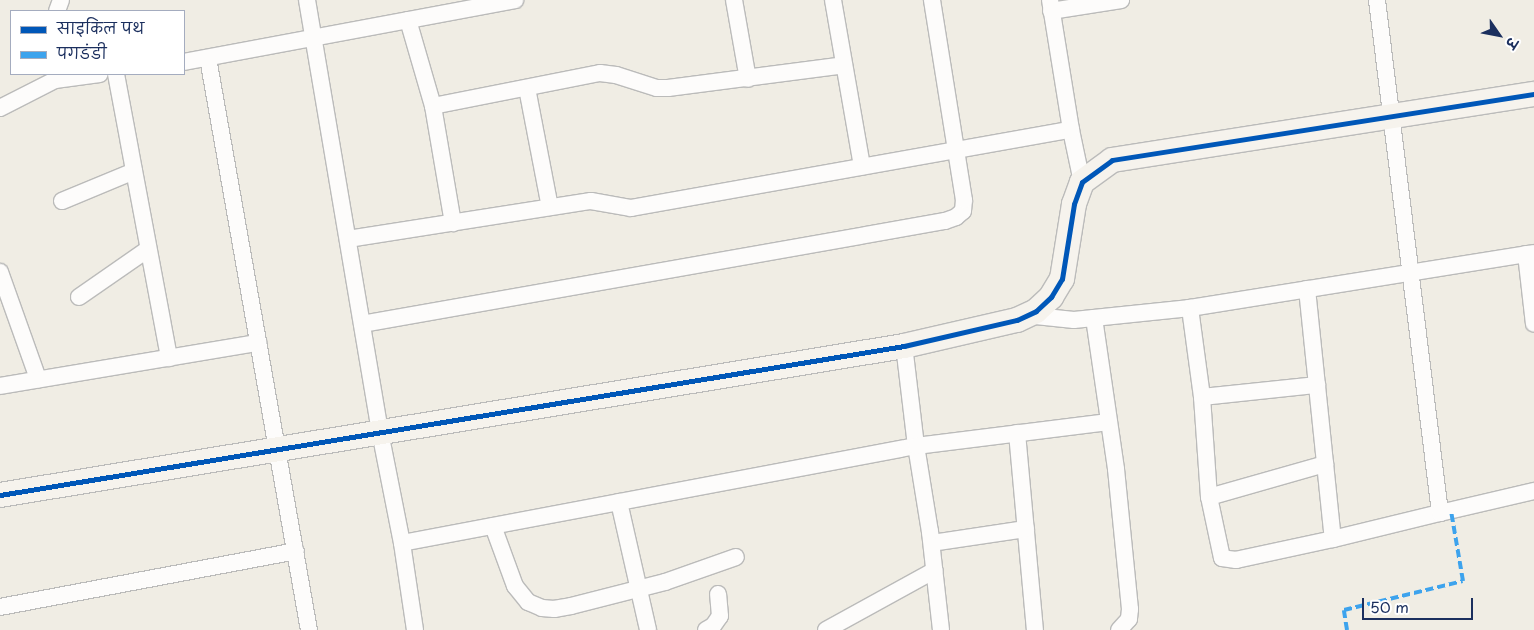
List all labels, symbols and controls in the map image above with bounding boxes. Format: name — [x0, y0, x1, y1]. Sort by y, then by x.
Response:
legend — [10, 10, 185, 75]
north arrow — [1474, 10, 1524, 60]
text: साइकिल पथ — [57, 16, 144, 39]
text: उ — [1501, 34, 1523, 53]
text: पगडंडी — [57, 41, 107, 64]
scale bar — [1364, 588, 1475, 620]
text: 50 m — [1370, 595, 1409, 618]

